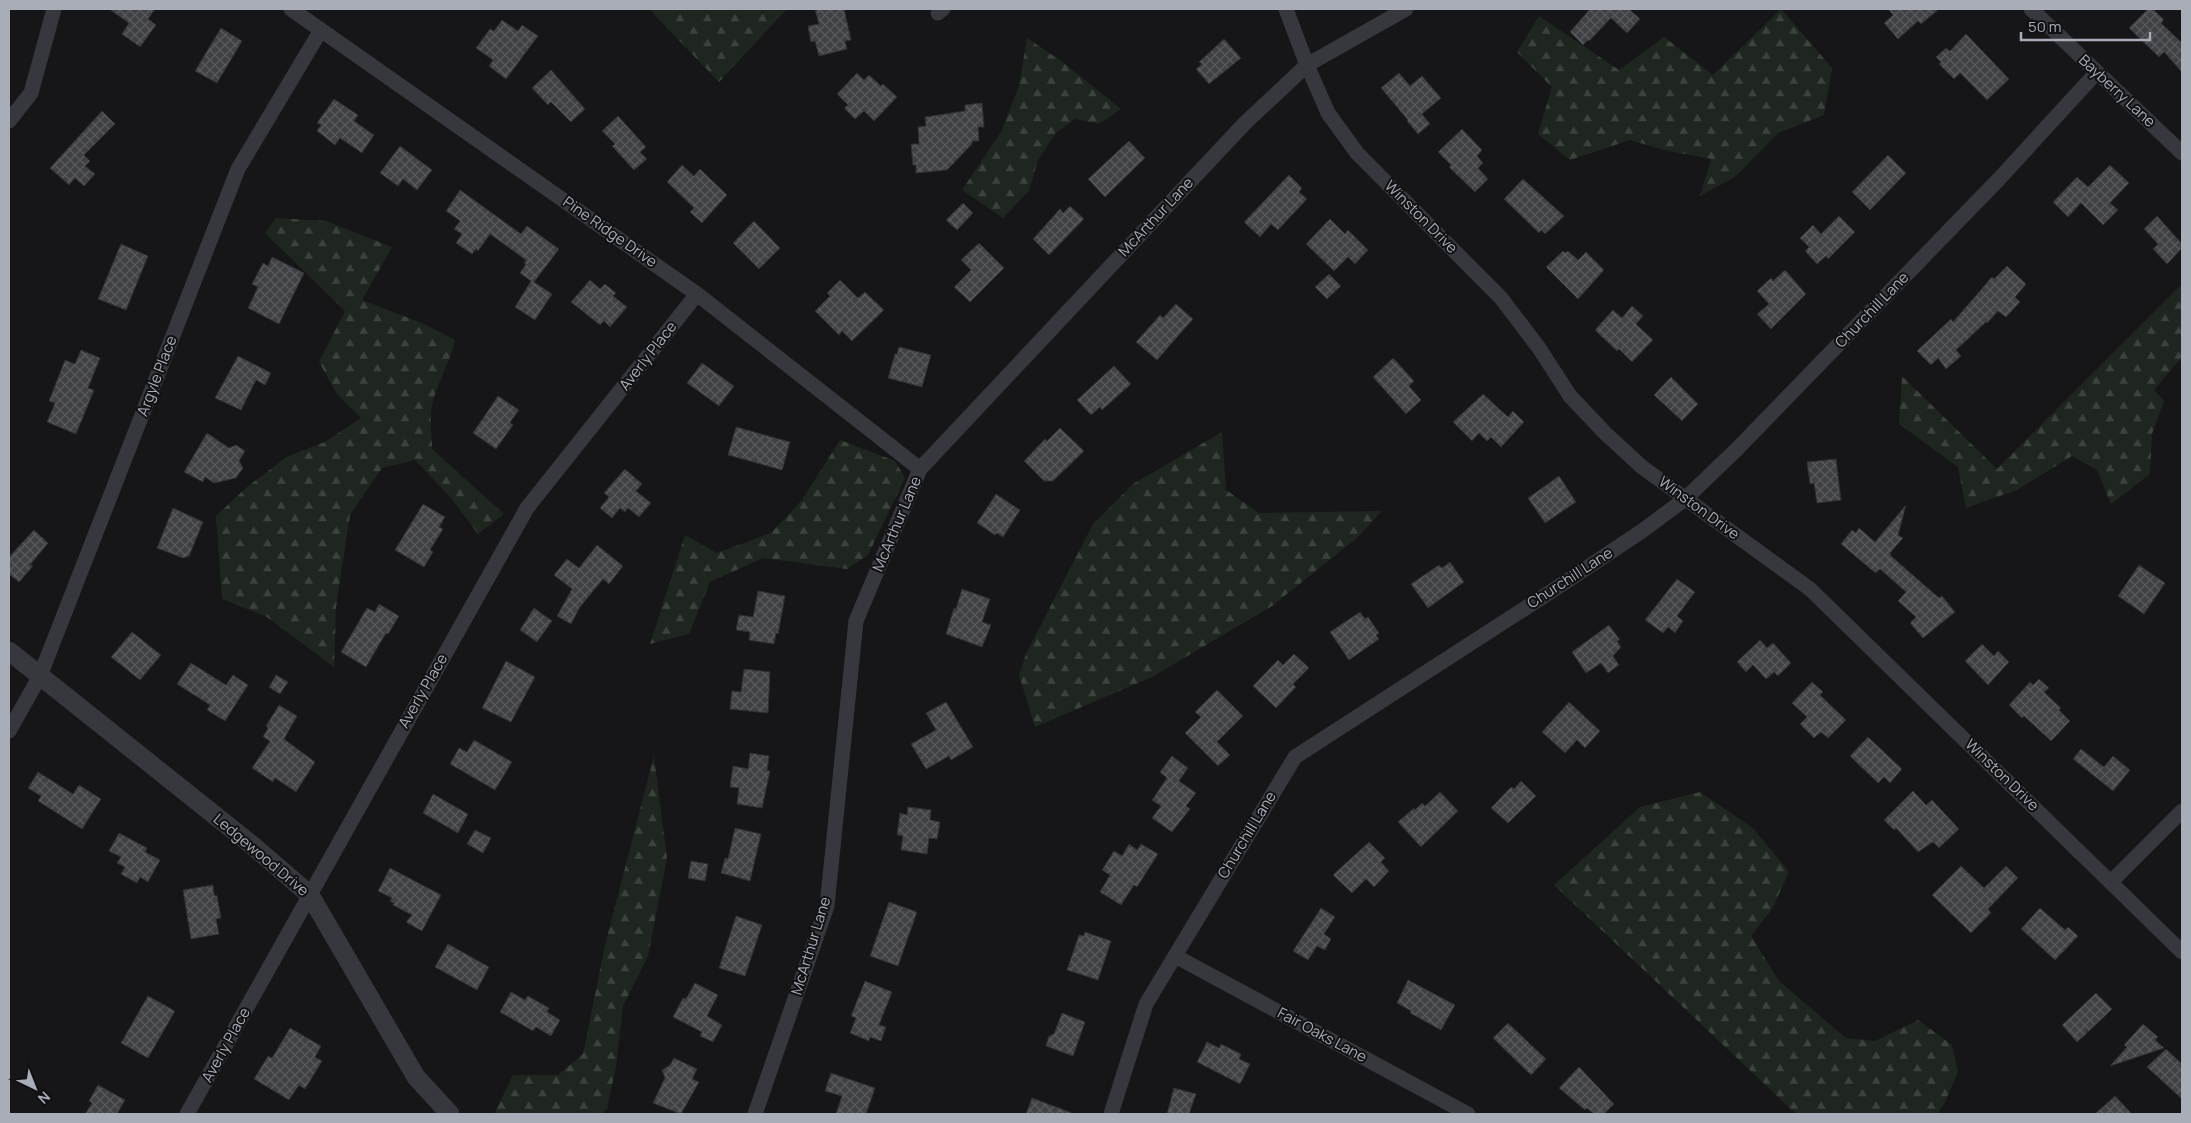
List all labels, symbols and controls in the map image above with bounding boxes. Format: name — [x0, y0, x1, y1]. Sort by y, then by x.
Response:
scale bar — [2021, 10, 2150, 42]
text: 50 m — [2028, 16, 2062, 37]
street label: Bayberry Lane — [2074, 50, 2160, 132]
street label: McArthur Lane — [1113, 172, 1198, 261]
street label: Winston Drive — [1380, 175, 1463, 258]
street label: Pine Ridge Drive — [559, 191, 662, 272]
street label: Churchill Lane — [1830, 267, 1913, 352]
street label: Averly Place — [614, 317, 681, 395]
street label: Argyle Place — [132, 332, 182, 419]
street label: Winston Drive — [1654, 471, 1744, 544]
street label: McArthur Lane — [867, 473, 926, 575]
street label: Churchill Lane — [1523, 542, 1617, 613]
street label: Averly Place — [393, 650, 452, 732]
street label: Winston Drive — [1961, 734, 2044, 816]
street label: Churchill Lane — [1212, 787, 1281, 882]
street label: Ledgewood Drive — [209, 808, 314, 901]
street label: McArthur Lane — [786, 894, 835, 998]
street label: Fair Oaks Lane — [1274, 1002, 1371, 1067]
street label: Averly Place — [196, 1003, 255, 1086]
north arrow — [10, 1063, 60, 1113]
text: N — [34, 1087, 54, 1108]

